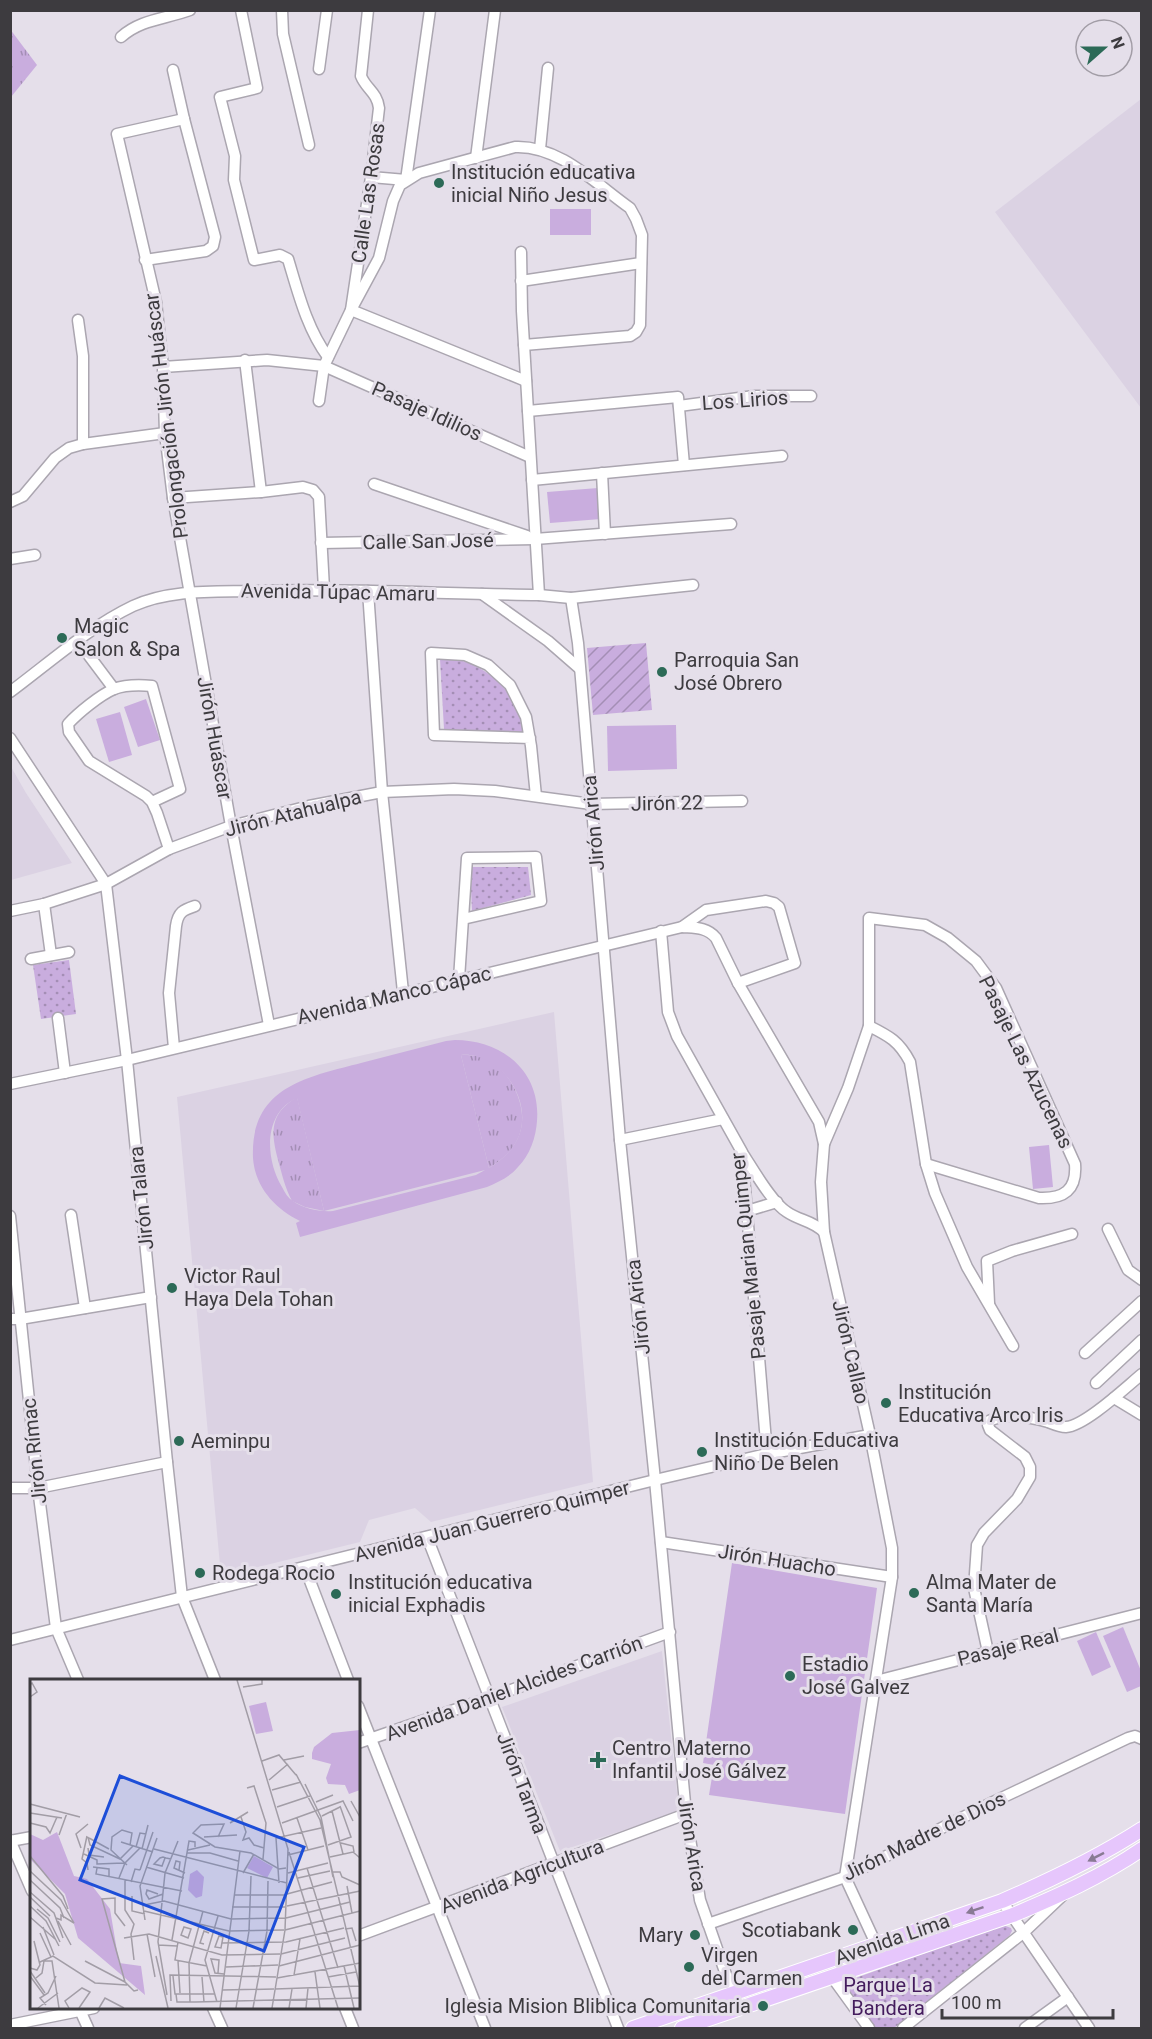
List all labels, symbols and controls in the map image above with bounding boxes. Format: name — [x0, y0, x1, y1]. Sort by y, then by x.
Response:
north arrow — [1074, 18, 1134, 78]
text: N — [1107, 34, 1128, 51]
street label: Calle Las Rosas — [346, 121, 390, 265]
place label: Institución educativa inicial Niño Jesus — [451, 160, 636, 207]
marker: Institución educativa inicial Niño Jesus — [432, 176, 446, 190]
street label: Prolongación Jirón Huáscar — [139, 292, 193, 540]
street label: Pasaje Idilios — [368, 376, 486, 446]
street label: Los Lirios — [701, 385, 789, 415]
street label: Calle San José — [362, 528, 494, 554]
street label: Avenida Túpac Amaru — [241, 578, 435, 606]
place label: Magic Salon & Spa — [74, 614, 180, 661]
marker: Magic Salon & Spa — [55, 631, 69, 645]
place label: Parroquia San José Obrero — [674, 648, 799, 695]
marker: Parroquia San José Obrero — [655, 665, 669, 679]
street label: Jirón Huáscar — [192, 675, 238, 802]
street label: Jirón Arica — [577, 774, 609, 872]
street label: Jirón Atahualpa — [222, 784, 364, 842]
street label: Jirón 22 — [631, 790, 703, 816]
street label: Avenida Manco Cápac — [295, 961, 493, 1029]
street label: Pasaje Las Azucenas — [974, 972, 1078, 1152]
street label: Jirón Talara — [124, 1145, 158, 1251]
street label: Pasaje Marian Quimper — [725, 1151, 771, 1360]
street label: Jirón Arica — [621, 1258, 655, 1356]
place label: Victor Raul Haya Dela Tohan — [184, 1264, 334, 1311]
marker: Victor Raul Haya Dela Tohan — [165, 1281, 179, 1295]
street label: Jirón Callao — [827, 1298, 875, 1406]
place label: Institución Educativa Arco Iris — [898, 1380, 1064, 1427]
marker: Institución Educativa Arco Iris — [879, 1396, 893, 1410]
street label: Jirón Rímac — [17, 1397, 51, 1505]
place label: Institución Educativa Niño De Belen — [714, 1428, 899, 1475]
place label: Aeminpu — [191, 1429, 270, 1453]
marker: Aeminpu — [172, 1434, 186, 1448]
marker: Institución Educativa Niño De Belen — [695, 1445, 709, 1459]
street label: Avenida Juan Guerrero Quimper — [352, 1475, 632, 1567]
street label: Jirón Huacho — [716, 1539, 838, 1581]
place label: Rodega Rocio — [212, 1561, 335, 1585]
marker: Rodega Rocio — [193, 1566, 207, 1580]
place label: Institución educativa inicial Exphadis — [348, 1570, 533, 1617]
place label: Alma Mater de Santa María — [926, 1570, 1056, 1617]
marker: Alma Mater de Santa María — [907, 1586, 921, 1600]
marker: Institución educativa inicial Exphadis — [329, 1587, 343, 1601]
street label: Pasaje Real — [955, 1623, 1061, 1671]
street label: Avenida Daniel Alcides Carrión — [382, 1630, 646, 1746]
place label: Estadio José Galvez — [802, 1652, 910, 1699]
marker: Estadio José Galvez — [783, 1669, 797, 1683]
inset map — [30, 1679, 360, 2009]
street label: Jirón Tarma — [492, 1729, 552, 1837]
place label: Centro Materno Infantil José Gálvez — [612, 1736, 786, 1783]
marker: Centro Materno Infantil José Gálvez — [589, 1751, 607, 1769]
street label: Jirón Madre de Dios — [839, 1786, 1009, 1886]
street label: Jirón Arica — [673, 1795, 711, 1893]
street label: Avenida Agricultura — [437, 1834, 607, 1918]
one-way arrow — [1088, 1852, 1105, 1862]
one-way arrow — [966, 1906, 984, 1916]
street label: Avenida Lima — [831, 1908, 953, 1970]
place label: Scotiabank — [742, 1918, 842, 1942]
place label: Mary — [638, 1923, 684, 1947]
marker: Scotiabank — [846, 1923, 860, 1937]
marker: Mary — [688, 1928, 702, 1942]
place label: Virgen del Carmen — [701, 1943, 803, 1990]
marker: Virgen del Carmen — [682, 1960, 696, 1974]
park label: Parque La Bandera — [843, 1973, 933, 2020]
scale bar — [942, 1982, 1113, 2020]
text: 100 m — [951, 1992, 1002, 2013]
place label: Iglesia Mision Bliblica Comunitaria — [445, 1994, 751, 2018]
marker: Iglesia Mision Bliblica Comunitaria — [756, 1999, 770, 2013]

